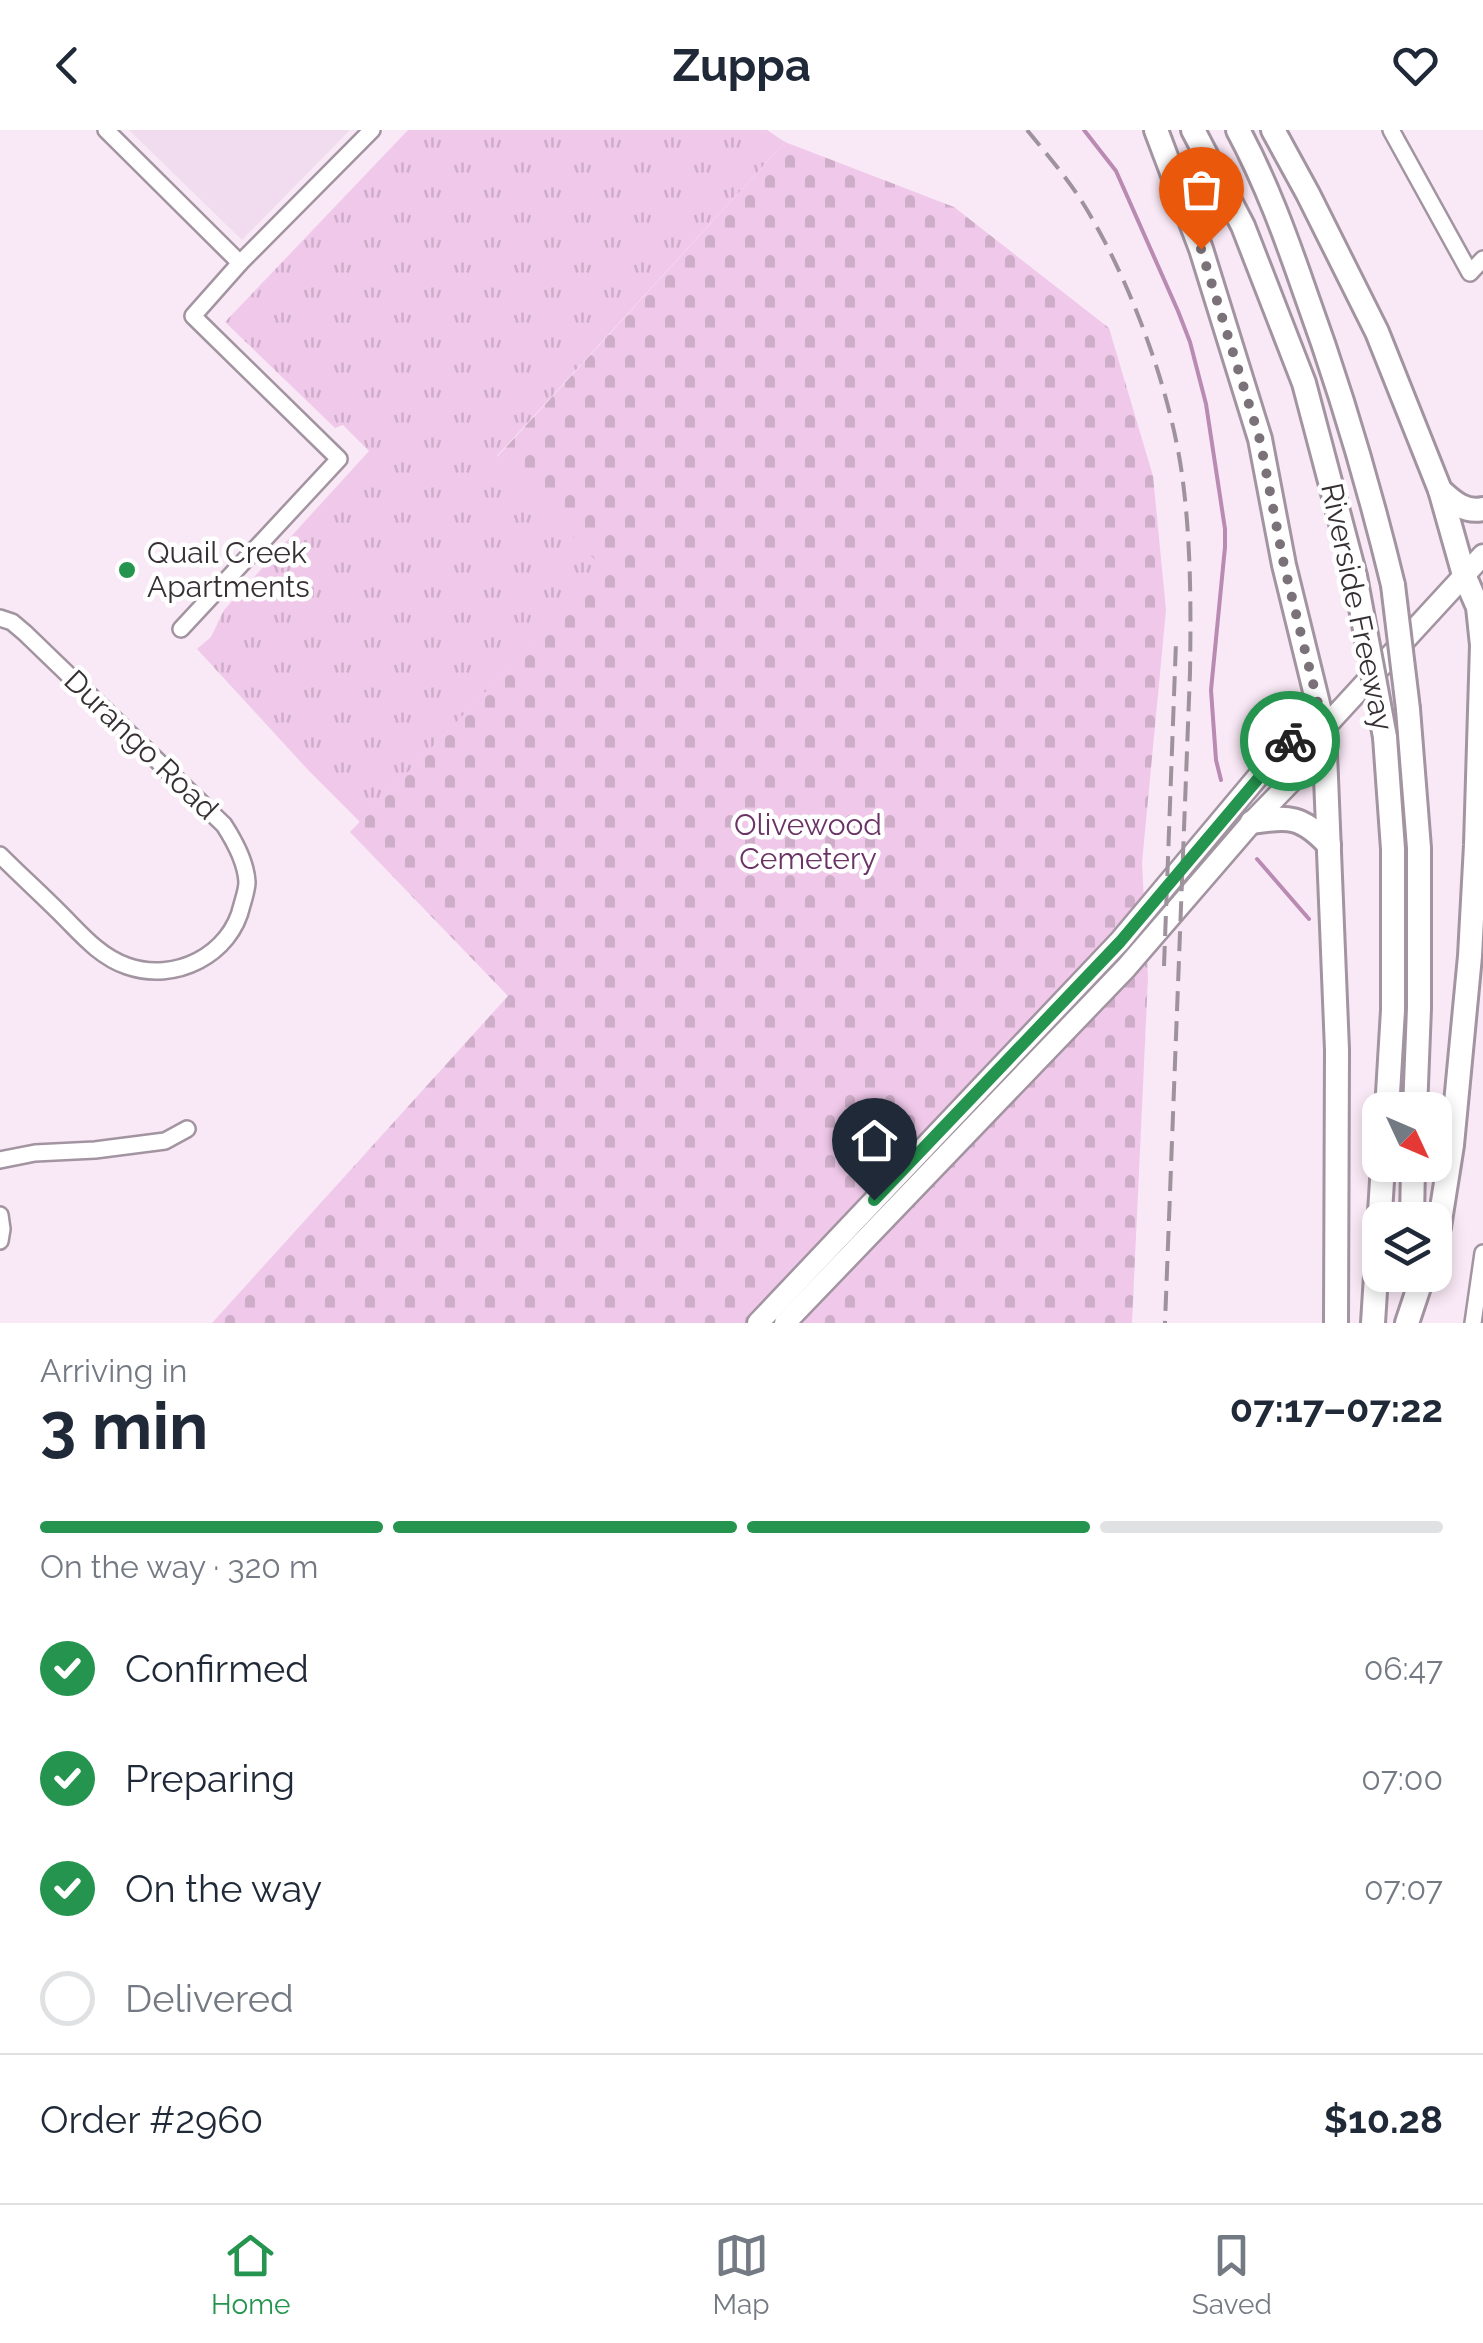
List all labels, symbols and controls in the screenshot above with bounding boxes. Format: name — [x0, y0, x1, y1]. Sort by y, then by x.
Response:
icon: back — [40, 38, 95, 93]
icon: heart — [1388, 38, 1443, 93]
text: Zuppa — [672, 39, 811, 92]
pin — [1159, 147, 1244, 250]
icon: bag — [1174, 162, 1229, 217]
street label: Riverside Freeway — [1314, 480, 1401, 734]
place label: Quail Creek Apartments — [147, 535, 310, 604]
marker: Quail Creek Apartments — [116, 559, 138, 581]
street label: Durango Road — [57, 663, 225, 827]
courier — [1240, 691, 1340, 791]
icon: bike — [1263, 714, 1318, 769]
park label: Olivewood Cemetery — [734, 807, 882, 876]
north arrow — [1362, 1092, 1452, 1182]
map controls — [1362, 1092, 1452, 1292]
pin — [832, 1098, 917, 1201]
icon: home — [847, 1113, 902, 1168]
button: layers — [1362, 1202, 1452, 1292]
text: Arriving in — [40, 1352, 187, 1389]
text: 07:17–07:22 — [1230, 1386, 1443, 1431]
text: 3 min — [40, 1388, 208, 1464]
text: On the way · 320 m — [40, 1548, 318, 1585]
icon: check — [40, 1641, 95, 1696]
text: Confirmed — [125, 1646, 309, 1691]
text: 06:47 — [1364, 1650, 1443, 1687]
icon: check — [40, 1751, 95, 1806]
text: Preparing — [125, 1756, 295, 1801]
text: 07:00 — [1361, 1760, 1443, 1797]
icon: check — [40, 1861, 95, 1916]
text: On the way — [125, 1866, 322, 1911]
text: 07:07 — [1364, 1870, 1443, 1907]
text: Delivered — [125, 1976, 294, 2021]
text: Order #2960 — [40, 2097, 263, 2142]
text: $10.28 — [1324, 2097, 1443, 2142]
tab: Home — [211, 2228, 290, 2321]
tab: Map — [713, 2228, 770, 2321]
tab: Saved — [1192, 2228, 1272, 2321]

